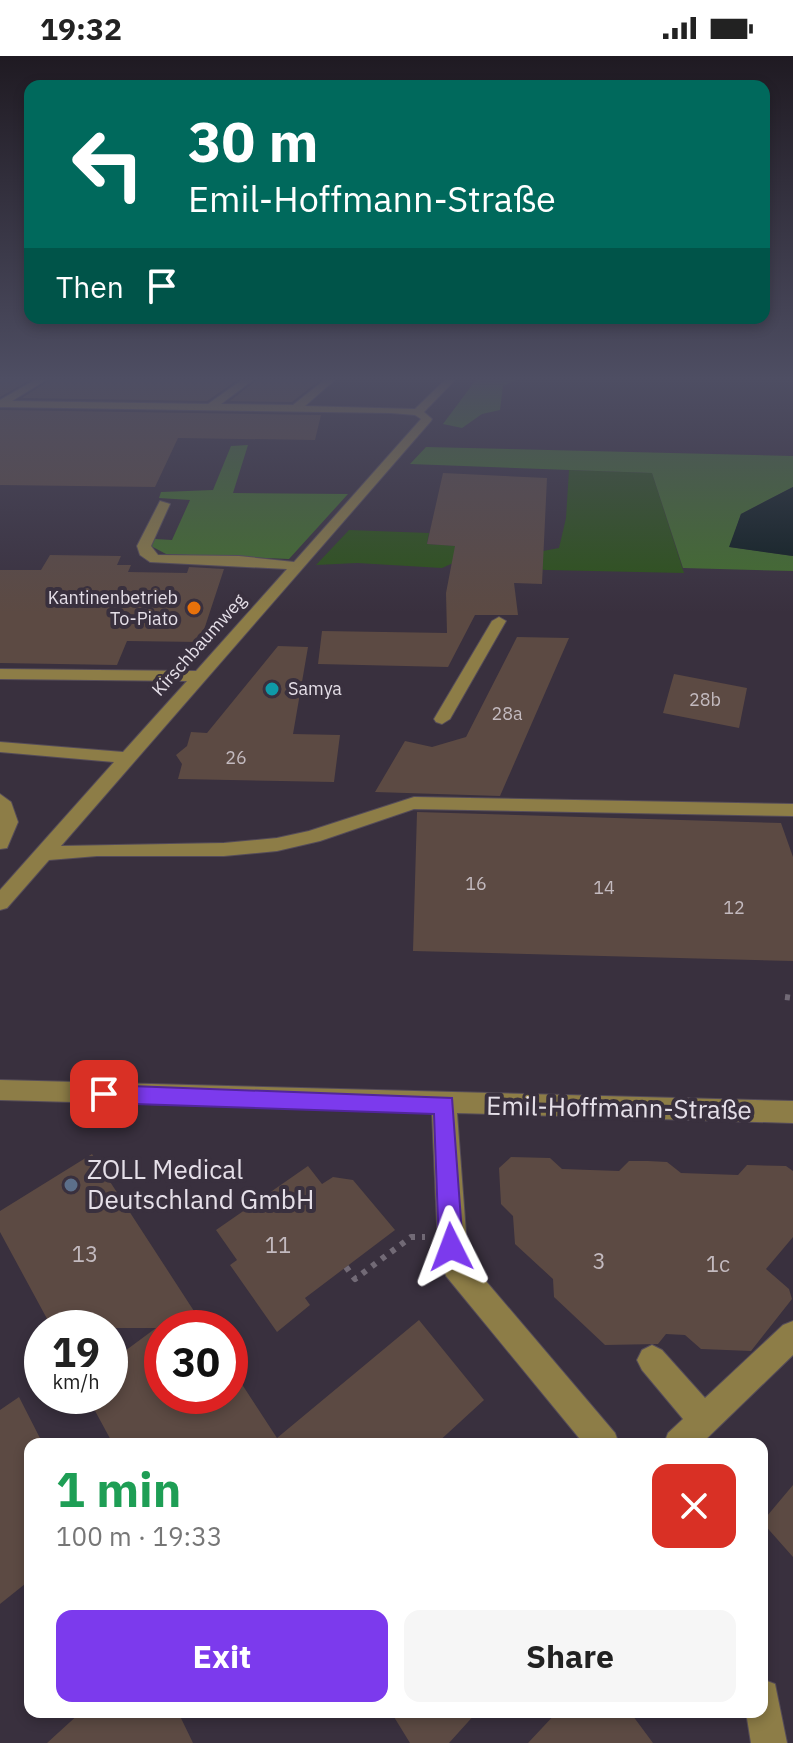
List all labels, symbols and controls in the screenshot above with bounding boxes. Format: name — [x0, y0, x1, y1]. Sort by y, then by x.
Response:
text: 19:32 — [40, 9, 122, 48]
text: 30 m — [188, 105, 318, 177]
icon: left — [56, 112, 160, 216]
text: Emil-Hoffmann-Straße — [188, 175, 556, 222]
icon: arrive — [140, 264, 184, 308]
text: Then — [56, 267, 124, 306]
place label: Kantinenbetrieb To-Piato — [48, 586, 178, 630]
street label: Kirschbaumweg — [147, 588, 251, 701]
marker: Kantinenbetrieb To-Piato — [185, 599, 203, 617]
place label: Samya — [288, 677, 342, 700]
marker: Samya — [263, 680, 281, 698]
house number: 28b — [689, 688, 721, 711]
house number: 28a — [491, 702, 523, 725]
house number: 26 — [225, 746, 247, 769]
house number: 16 — [465, 872, 487, 895]
house number: 14 — [593, 876, 615, 899]
house number: 12 — [723, 896, 745, 919]
pin — [70, 1060, 138, 1128]
icon: arrive — [82, 1072, 126, 1116]
street label: Emil-Hoffmann-Straße — [486, 1088, 752, 1126]
place label: ZOLL Medical Deutschland GmbH — [87, 1152, 314, 1216]
marker: ZOLL Medical Deutschland GmbH — [62, 1176, 80, 1194]
position arrow — [409, 1205, 493, 1289]
house number: 11 — [265, 1230, 291, 1259]
house number: 13 — [72, 1239, 98, 1268]
house number: 3 — [592, 1246, 606, 1275]
house number: 1c — [706, 1249, 730, 1278]
speed limit sign: 30 — [144, 1310, 248, 1414]
text: 19 — [52, 1326, 100, 1378]
text: km/h — [52, 1368, 100, 1395]
text: 1 min — [56, 1458, 181, 1520]
button: close — [652, 1464, 736, 1548]
text: 100 m · 19:33 — [56, 1519, 222, 1553]
button: Exit — [56, 1610, 388, 1702]
button: Share — [404, 1610, 736, 1702]

